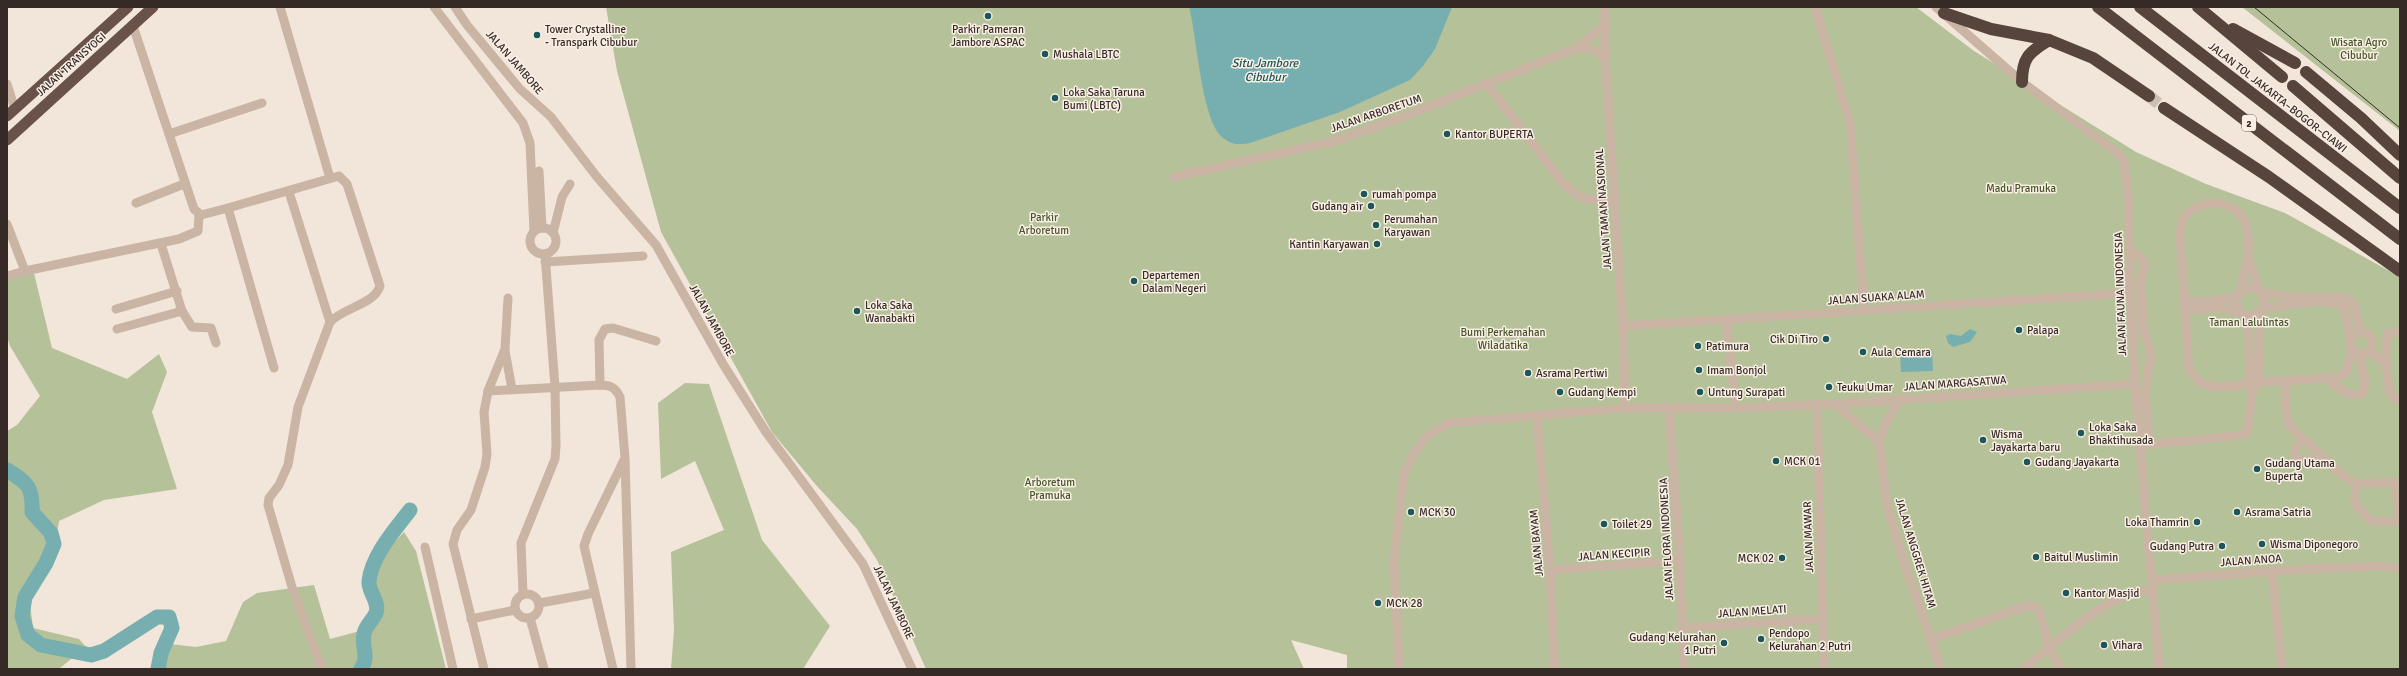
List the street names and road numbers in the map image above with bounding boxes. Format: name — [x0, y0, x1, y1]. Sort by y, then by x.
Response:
street label: JALAN JAMBORE — [483, 28, 546, 97]
street label: JALAN TRANSYOGI — [34, 30, 109, 99]
street label: JALAN TOL JAKARTA–BOGOR–CIAWI — [2206, 39, 2349, 155]
street label: JALAN ARBORETUM — [1329, 92, 1423, 135]
road number: 2 — [2242, 115, 2256, 131]
street label: JALAN TAMAN NASIONAL — [1593, 148, 1614, 270]
street label: JALAN FAUNA INDONESIA — [2112, 231, 2129, 356]
street label: JALAN JAMBORE — [686, 282, 737, 359]
street label: JALAN SUAKA ALAM — [1827, 288, 1925, 307]
street label: JALAN MARGASATWA — [1903, 373, 2007, 394]
street label: JALAN FLORA INDONESIA — [1657, 477, 1676, 601]
street label: JALAN ANGGREK HITAM — [1893, 496, 1939, 610]
street label: JALAN MAWAR — [1801, 501, 1816, 573]
street label: JALAN BAYAM — [1527, 509, 1546, 577]
street label: JALAN KECIPIR — [1577, 545, 1651, 564]
street label: JALAN ANOA — [2220, 552, 2283, 569]
street label: JALAN JAMBORE — [871, 563, 916, 642]
street label: JALAN MELATI — [1717, 603, 1787, 620]

